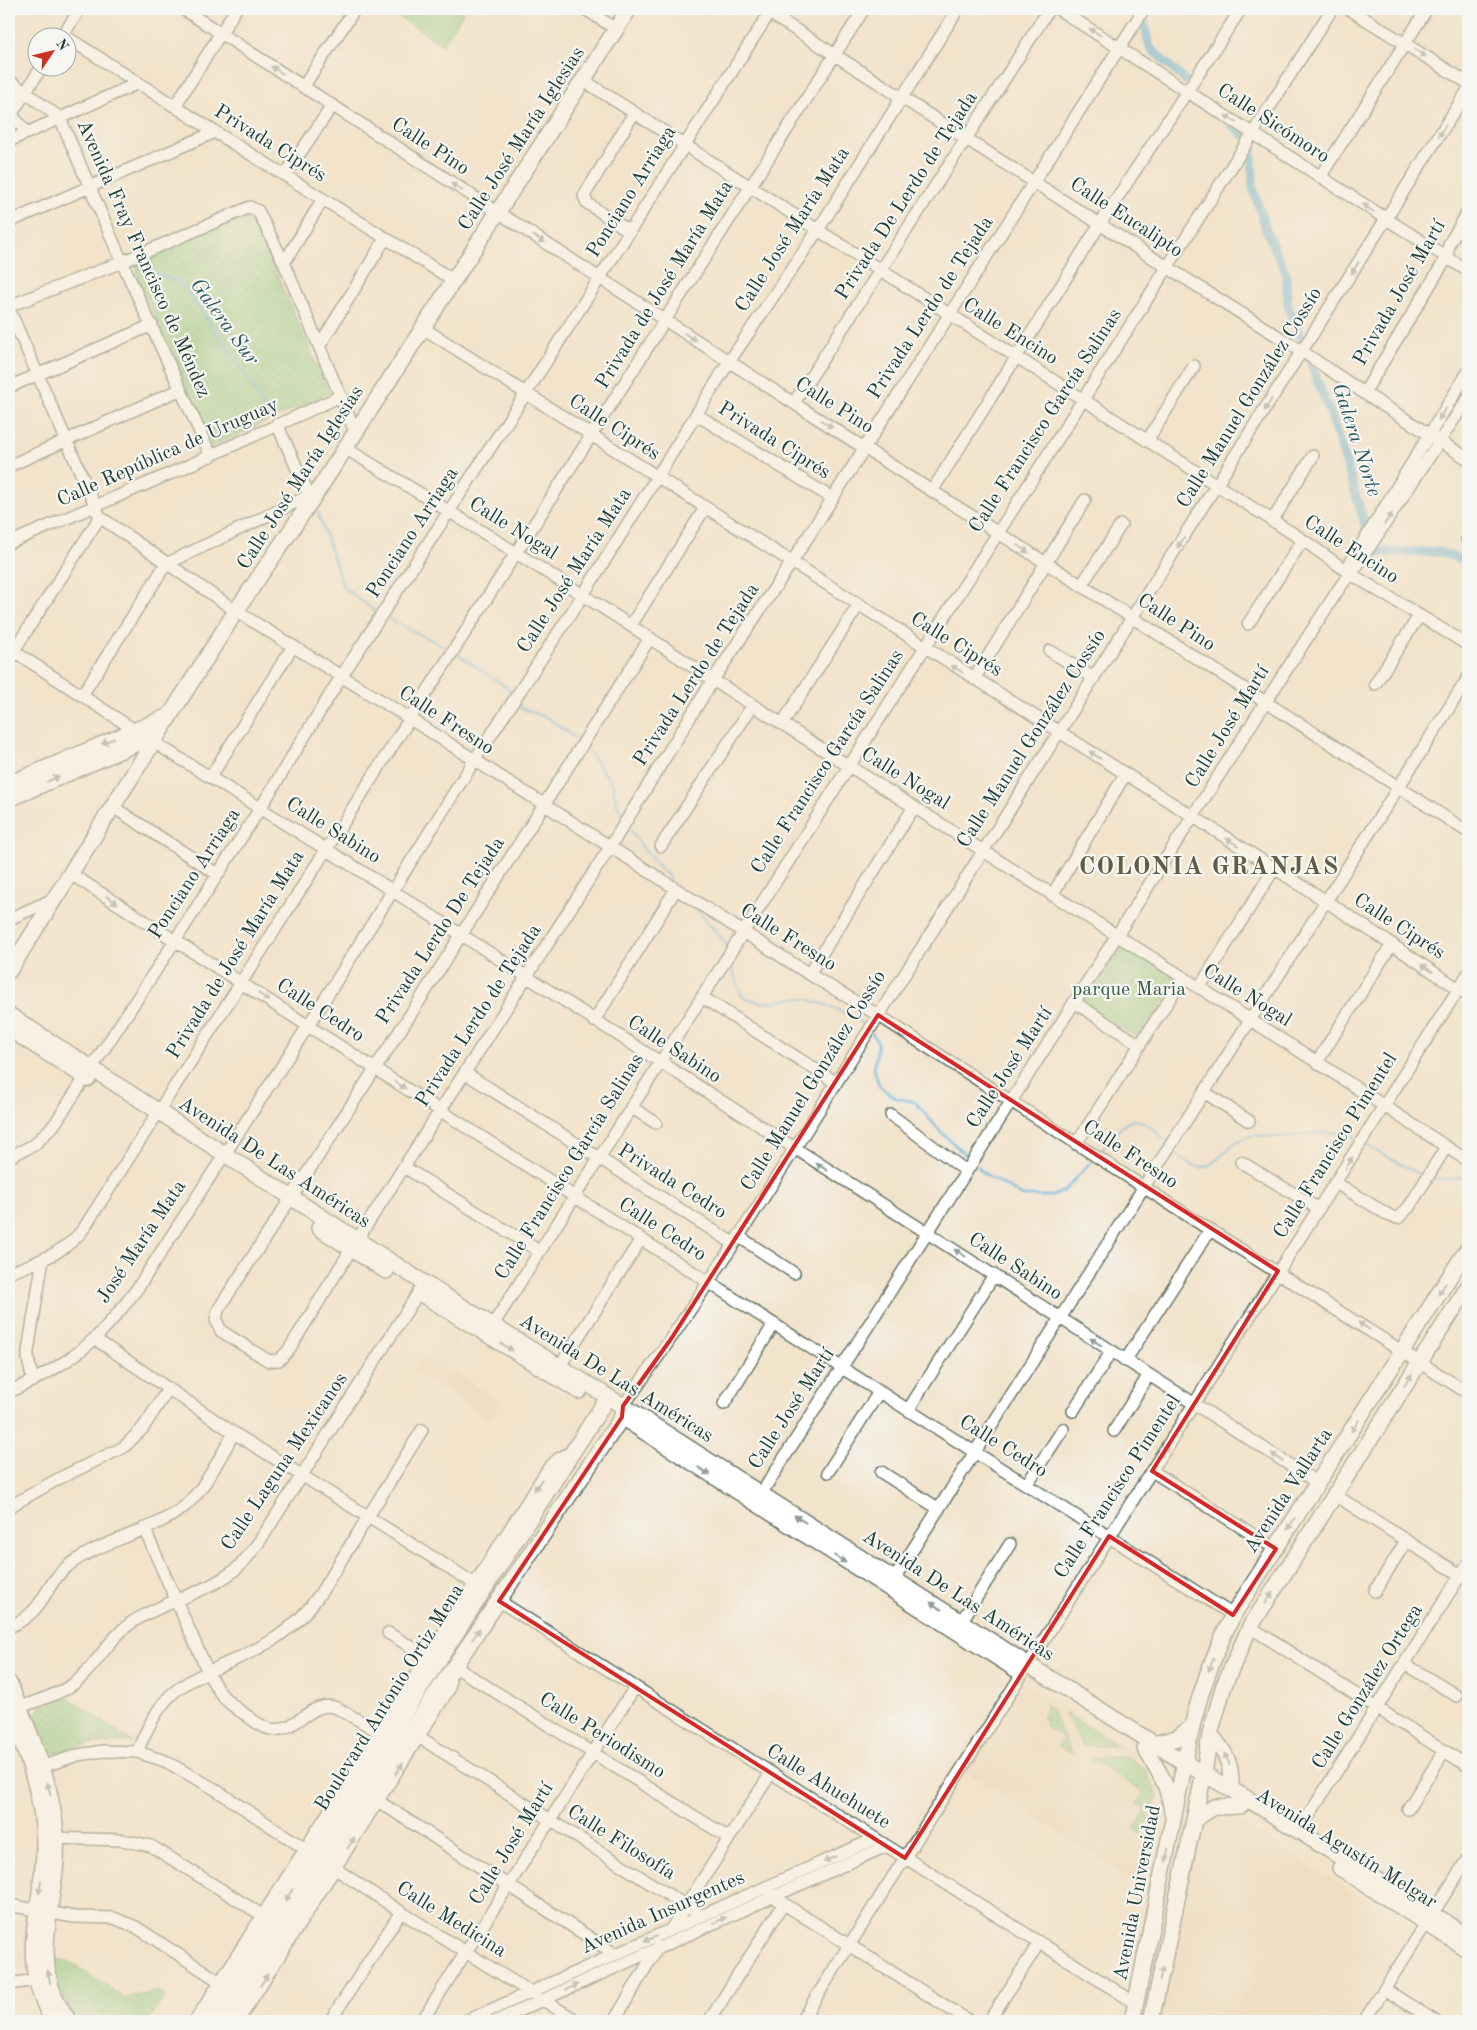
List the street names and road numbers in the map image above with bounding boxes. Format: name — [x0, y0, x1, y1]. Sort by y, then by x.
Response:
street label: Calle José María Iglesias — [455, 44, 589, 234]
street label: Calle Sicómoro — [1213, 80, 1333, 168]
street label: Privada De Lerdo de Tejada — [832, 88, 982, 304]
street label: Privada Ciprés — [210, 102, 330, 186]
street label: Calle Pino — [387, 114, 473, 180]
street label: Avenida Fray Francisco de Méndez — [72, 117, 214, 401]
street label: Ponciano Arriaga — [583, 122, 681, 261]
street label: Calle José María Mata — [732, 144, 854, 316]
street label: Calle Eucalipto — [1066, 174, 1186, 262]
street label: Privada de José María Mata — [592, 177, 738, 393]
street label: Privada Lerdo de Tejada — [864, 213, 998, 403]
street label: Privada José Martí — [1350, 216, 1450, 369]
street label: Calle Manuel González Cossío — [1174, 284, 1326, 512]
street label: Calle Encino — [959, 295, 1061, 369]
street label: Calle Francisco García Salinas — [966, 305, 1126, 537]
street label: Calle Pino — [791, 374, 877, 438]
street label: Calle José María Iglesias — [234, 383, 368, 573]
street label: Calle Ciprés — [565, 391, 663, 465]
street label: Calle República de Uruguay — [54, 395, 282, 511]
street label: Privada Ciprés — [714, 399, 834, 483]
street label: Ponciano Arriaga — [363, 464, 463, 602]
street label: Calle José María Mata — [514, 485, 636, 657]
street label: Calle Nogal — [465, 494, 561, 564]
street label: Calle Encino — [1300, 512, 1402, 588]
street label: Privada Lerdo de Tejada — [630, 580, 764, 770]
street label: Calle Pino — [1133, 590, 1219, 656]
street label: Calle Ciprés — [907, 609, 1005, 681]
street label: Calle Manuel González Cossío — [954, 626, 1110, 852]
street label: Calle Francisco García Salinas — [748, 646, 908, 878]
street label: Calle José Martí — [1182, 662, 1274, 792]
street label: Calle Fresno — [395, 683, 497, 759]
street label: Calle Nogal — [857, 744, 953, 814]
street label: Calle Sabino — [282, 794, 384, 868]
street label: Ponciano Arriaga — [145, 805, 245, 943]
street label: Privada Lerdo De Tejada — [373, 834, 509, 1028]
street label: Privada de José María Mata — [163, 847, 309, 1063]
street label: Calle Ciprés — [1350, 890, 1448, 964]
street label: Calle Fresno — [736, 901, 840, 975]
street label: Privada Lerdo de Tejada — [412, 921, 546, 1111]
street label: Calle Nogal — [1199, 961, 1295, 1031]
street label: Calle Manuel González Cossío — [738, 967, 890, 1195]
street label: Calle Cedro — [273, 975, 367, 1047]
street label: Calle José Martí — [963, 1003, 1057, 1132]
street label: Calle Sabino — [623, 1012, 725, 1088]
street label: Calle Francisco García Salinas — [492, 1050, 648, 1284]
street label: Calle Francisco Pimentel — [1271, 1050, 1401, 1242]
street label: Avenida De Las Américas — [175, 1094, 373, 1232]
street label: Calle Fresno — [1079, 1117, 1181, 1193]
street label: Privada Cedro — [614, 1141, 730, 1223]
street label: José María Mata — [94, 1177, 190, 1307]
street label: Calle Cedro — [615, 1194, 709, 1266]
street label: Calle Sabino — [964, 1229, 1066, 1305]
street label: Avenida De Las Américas — [516, 1311, 716, 1447]
street label: Calle José Martí — [745, 1344, 839, 1473]
street label: Calle Laguna Mexicanos — [218, 1369, 352, 1555]
street label: Calle Francisco Pimentel — [1051, 1391, 1185, 1583]
street label: Calle Cedro — [955, 1412, 1051, 1482]
street label: Avenida Vallarta — [1241, 1425, 1337, 1557]
street label: Avenida De Las Américas — [859, 1527, 1057, 1665]
street label: Boulevard Antonio Ortiz Mena — [312, 1581, 468, 1815]
street label: Calle González Ortega — [1309, 1601, 1427, 1773]
street label: Calle Periodismo — [535, 1689, 669, 1783]
street label: Calle Ahuehuete — [763, 1741, 893, 1833]
street label: Calle José Martí — [466, 1779, 558, 1909]
street label: Avenida Agustín Melgar — [1252, 1785, 1440, 1913]
street label: Calle Filosofía — [563, 1802, 679, 1884]
street label: Avenida Universidad — [1111, 1803, 1165, 1983]
street label: Avenida Insurgentes — [578, 1868, 748, 1958]
street label: Calle Medicina — [392, 1878, 510, 1962]

